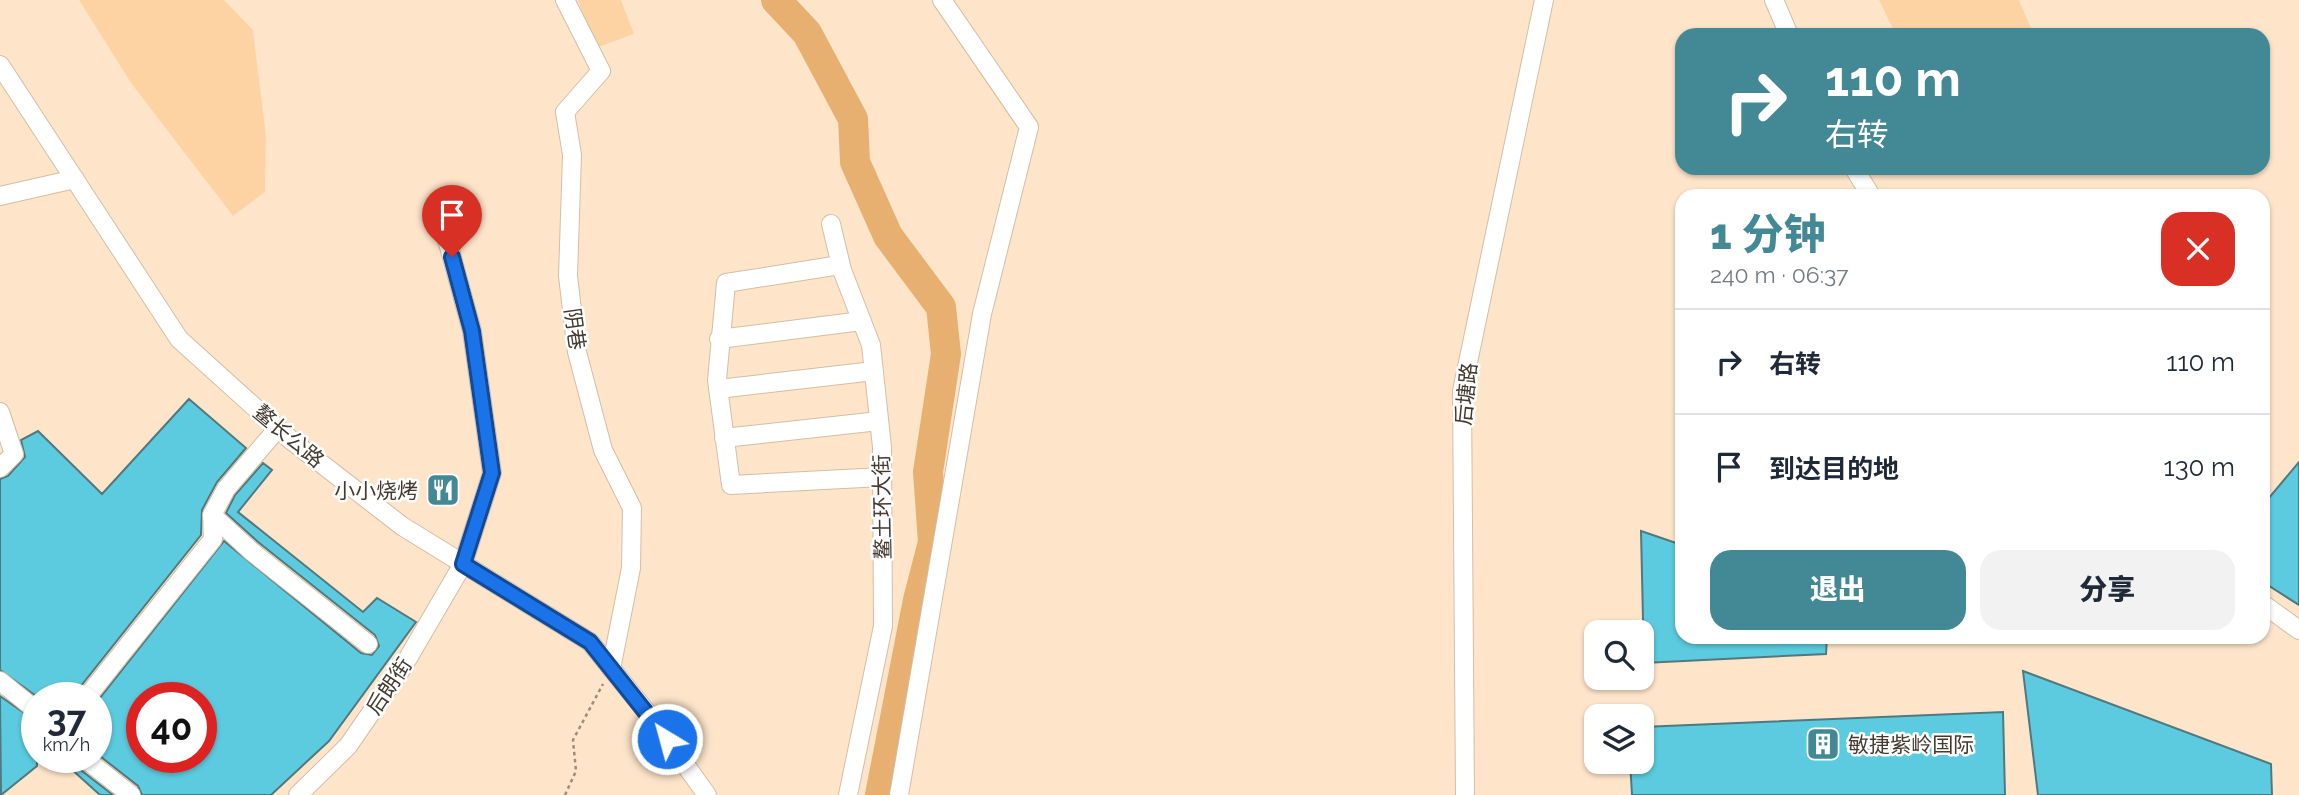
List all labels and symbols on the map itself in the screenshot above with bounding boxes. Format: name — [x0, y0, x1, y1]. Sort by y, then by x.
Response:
pin — [422, 185, 482, 257]
street label: 阴巷 — [560, 306, 590, 352]
street label: 后塘路 — [1450, 361, 1482, 427]
street label: 鳌长公路 — [249, 399, 329, 473]
street label: 鳌土环大街 — [869, 454, 895, 560]
restaurant icon: 小小烧烤 — [424, 471, 462, 509]
place label: 小小烧烤 — [334, 478, 418, 503]
street label: 后朗街 — [361, 653, 417, 719]
speed limit sign: 40 — [126, 682, 217, 773]
position arrow — [630, 702, 704, 776]
building icon: 敏捷紫岭国际 — [1804, 725, 1842, 763]
place label: 敏捷紫岭国际 — [1848, 732, 1974, 757]

